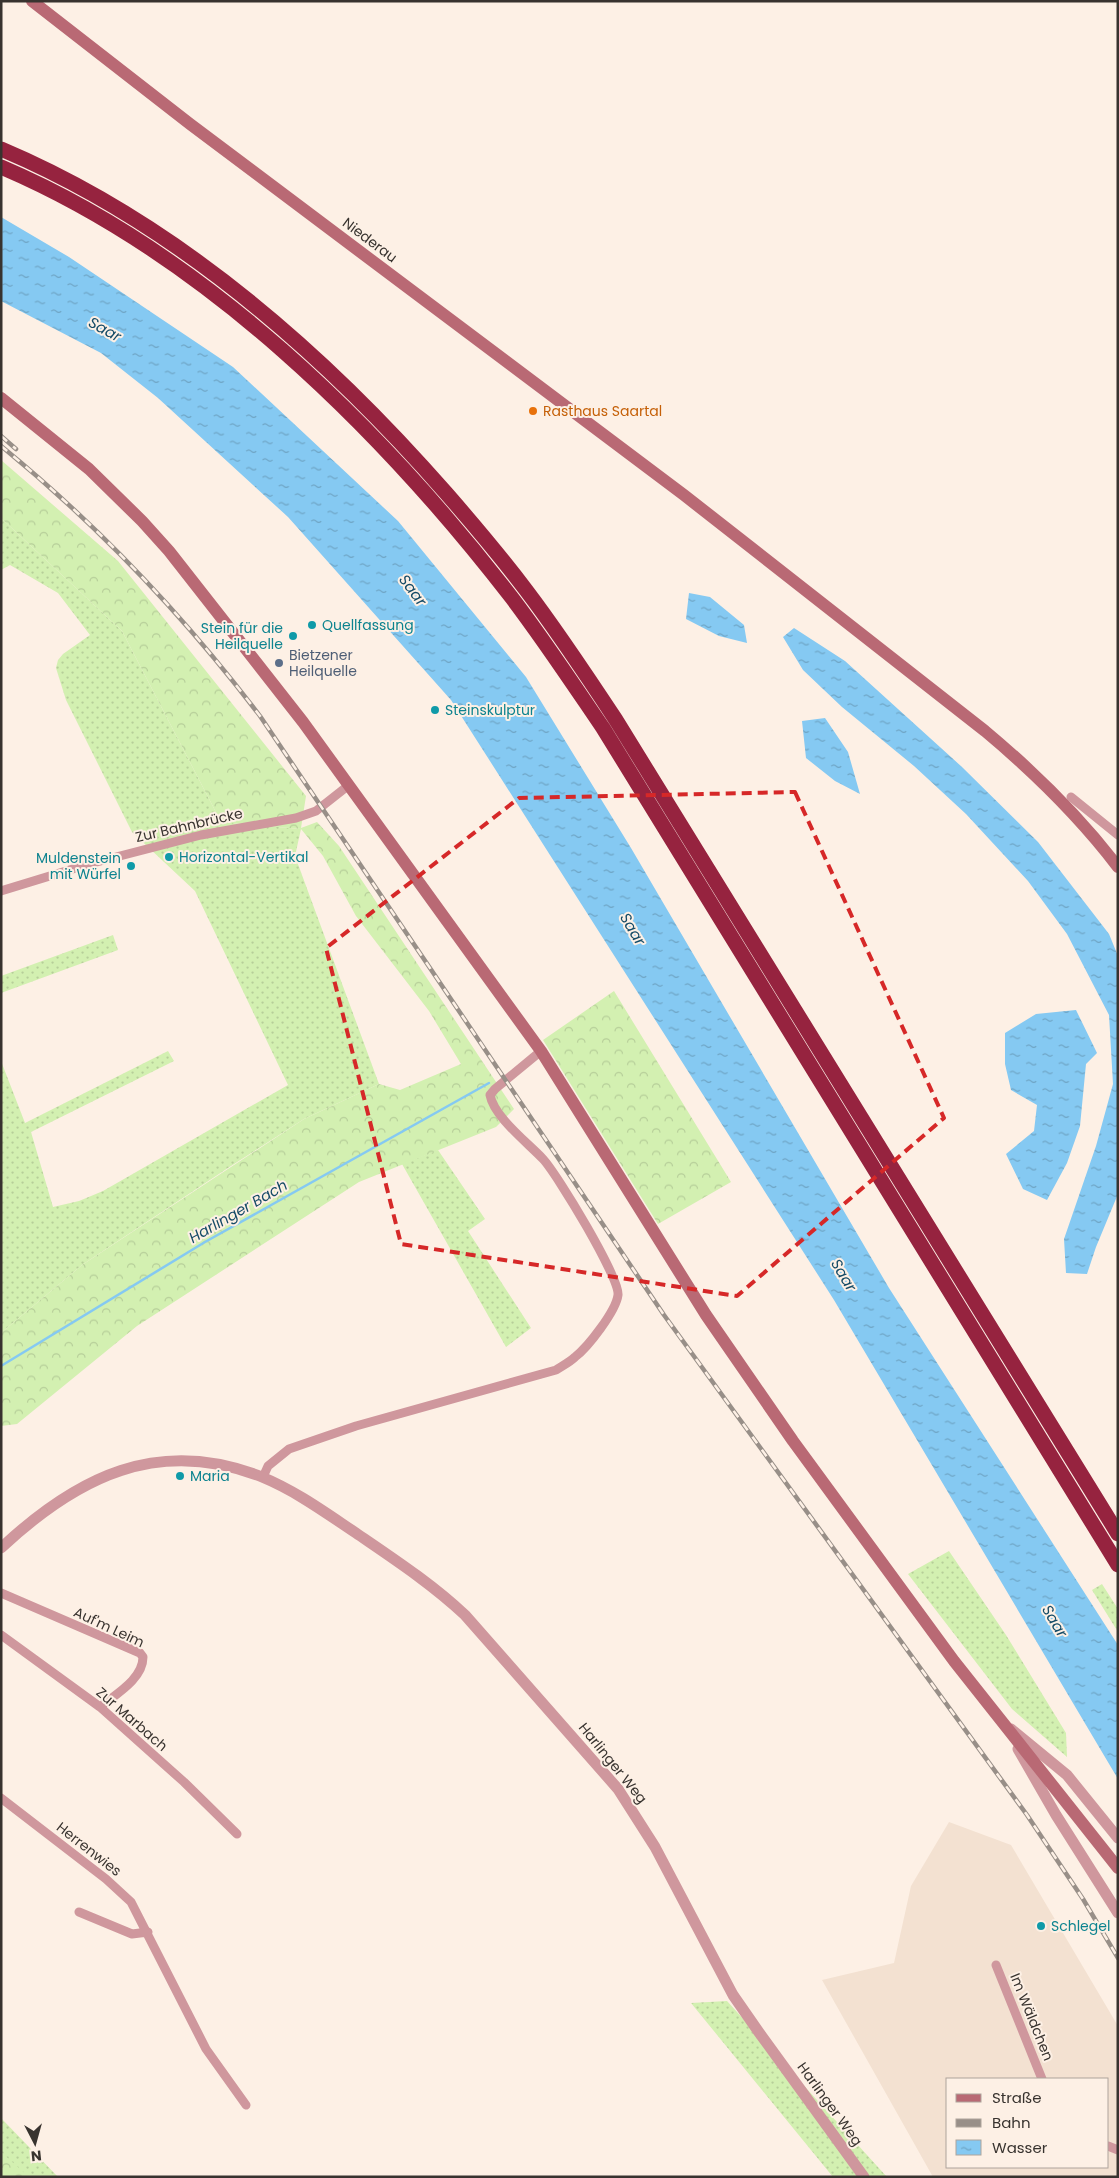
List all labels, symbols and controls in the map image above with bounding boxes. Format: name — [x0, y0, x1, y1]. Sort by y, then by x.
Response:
street label: Niederau — [339, 213, 401, 267]
water label: Saar — [85, 311, 126, 347]
place label: Rasthaus Saartal — [543, 401, 662, 421]
marker: Rasthaus Saartal — [527, 405, 539, 417]
water label: Saar — [394, 570, 432, 610]
place label: Quellfassung — [322, 615, 414, 635]
place label: Stein für die Heilquelle — [201, 618, 283, 654]
marker: Quellfassung — [306, 619, 318, 631]
marker: Stein für die Heilquelle — [287, 630, 299, 642]
place label: Bietzener Heilquelle — [289, 645, 357, 681]
marker: Bietzener Heilquelle — [273, 657, 285, 669]
place label: Steinskulptur — [445, 700, 535, 720]
marker: Steinskulptur — [429, 704, 441, 716]
street label: Zur Bahnbrücke — [133, 803, 245, 847]
place label: Horizontal-Vertikal — [179, 847, 308, 867]
place label: Muldenstein mit Würfel — [36, 848, 121, 884]
marker: Horizontal-Vertikal — [163, 851, 175, 863]
marker: Muldenstein mit Würfel — [125, 860, 137, 872]
water label: Saar — [615, 909, 651, 950]
water label: Harlinger Bach — [185, 1174, 291, 1248]
water label: Saar — [826, 1255, 862, 1296]
place label: Maria — [190, 1466, 230, 1486]
marker: Maria — [174, 1470, 186, 1482]
water label: Saar — [1037, 1601, 1073, 1642]
street label: Auf'm Leim — [70, 1602, 148, 1652]
street label: Zur Marbach — [92, 1682, 172, 1756]
street label: Harlinger Weg — [574, 1718, 652, 1808]
street label: Herrenwies — [52, 1817, 126, 1881]
place label: Schlegel — [1051, 1916, 1110, 1936]
marker: Schlegel — [1035, 1920, 1047, 1932]
street label: Im Wäldchen — [1005, 1970, 1059, 2064]
street label: Harlinger Weg — [793, 2058, 867, 2150]
legend — [946, 2078, 1109, 2168]
text: Straße — [992, 2087, 1042, 2108]
text: Bahn — [992, 2112, 1031, 2133]
north arrow — [10, 2118, 60, 2168]
text: Wasser — [992, 2137, 1048, 2158]
text: N — [30, 2145, 43, 2166]

